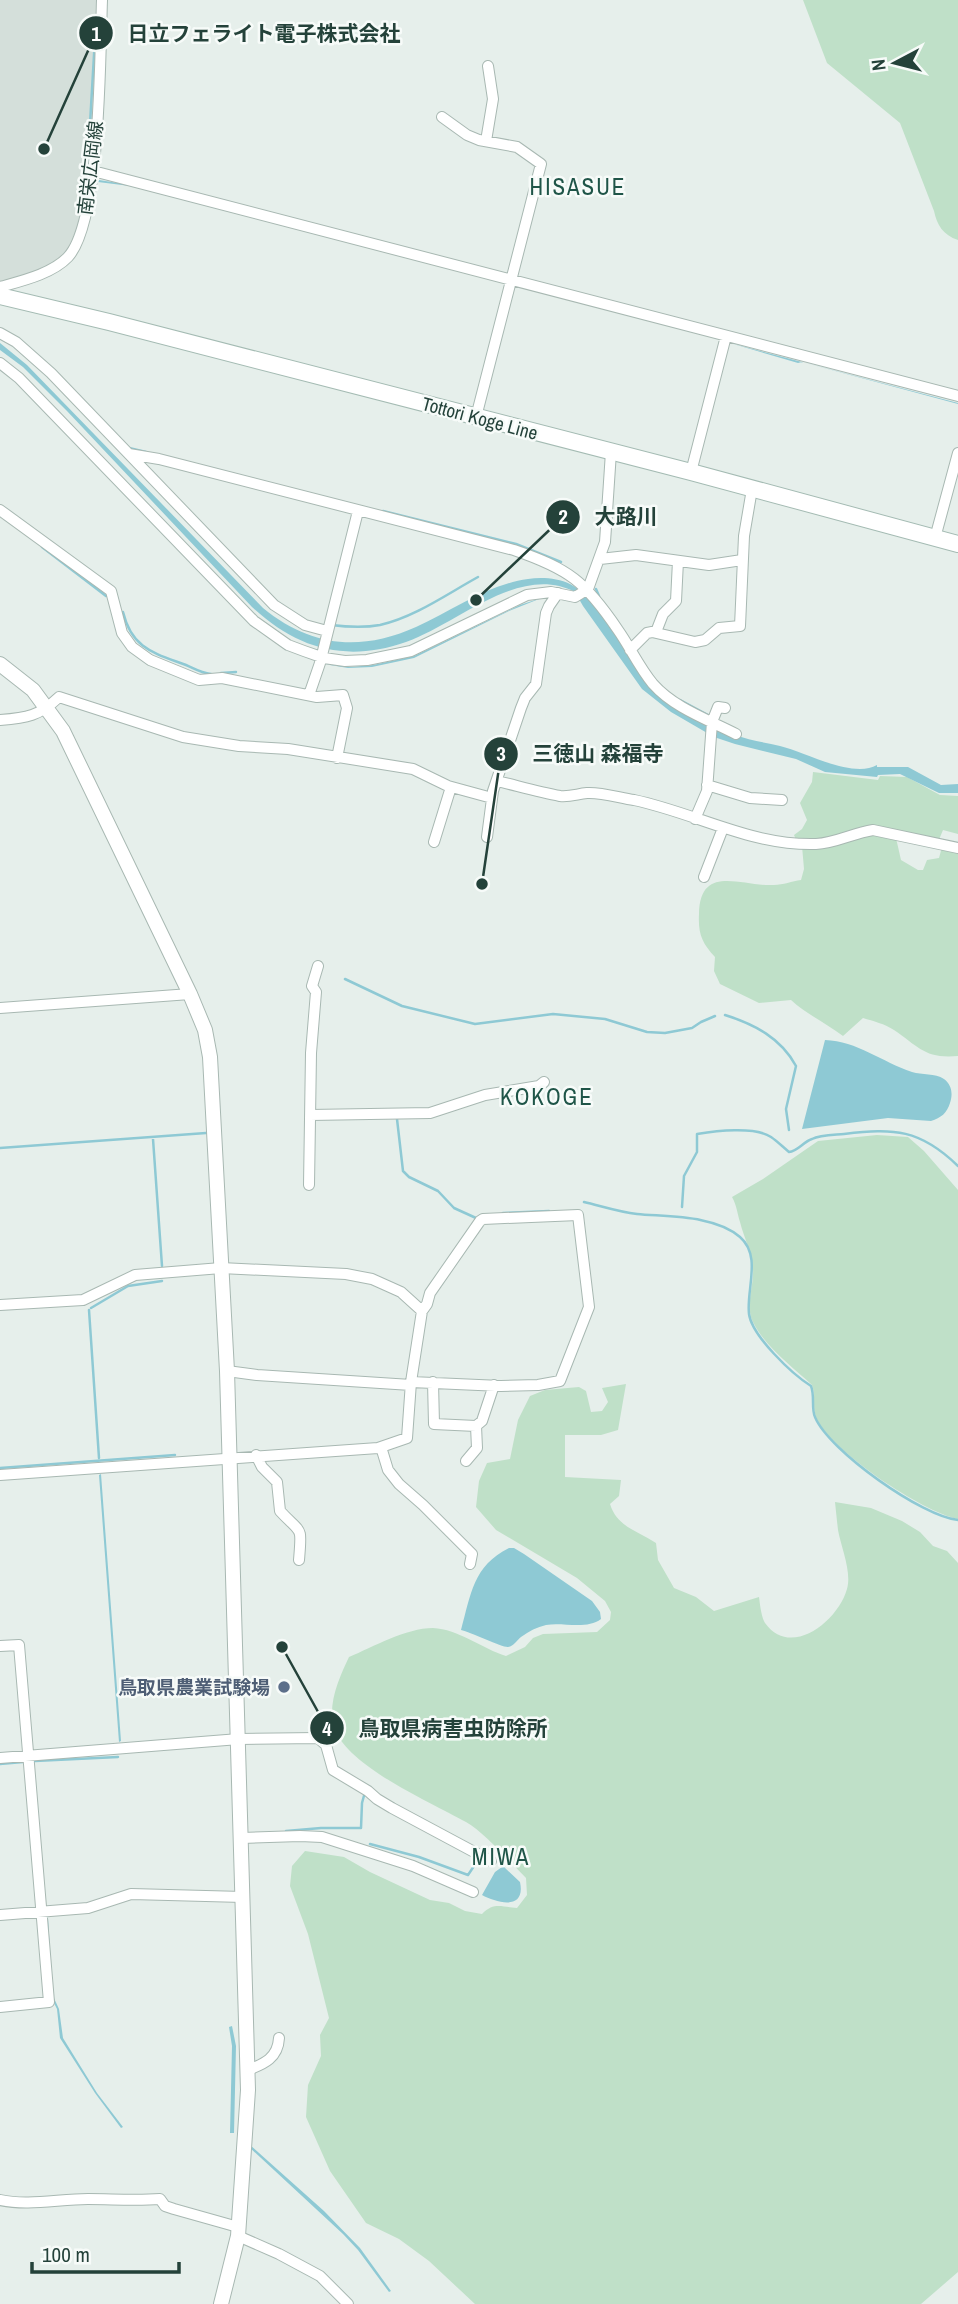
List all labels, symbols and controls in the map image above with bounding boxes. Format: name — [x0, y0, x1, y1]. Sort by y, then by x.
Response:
callout: 日立フェライト電子株式会社 — [79, 12, 415, 54]
text: 1 — [91, 19, 101, 48]
text: 日立フェライト電子株式会社 — [128, 19, 401, 48]
north arrow — [860, 28, 930, 98]
text: N — [865, 58, 892, 72]
street label: 南栄広岡線 — [71, 119, 109, 217]
district label: HISASUE — [530, 171, 626, 202]
street label: Tottori Koge Line — [419, 390, 541, 446]
callout: 大路川 — [545, 496, 671, 538]
text: 2 — [558, 502, 568, 531]
text: 大路川 — [595, 502, 658, 531]
callout: 三徳山 森福寺 — [483, 733, 677, 775]
text: 3 — [496, 739, 506, 768]
text: 三徳山 森福寺 — [533, 739, 663, 768]
district label: KOKOGE — [500, 1081, 594, 1112]
place label: 鳥取県農業試験場 — [118, 1674, 270, 1700]
marker: 鳥取県農業試験場 — [276, 1679, 292, 1695]
callout: 鳥取県病害虫防除所 — [309, 1707, 561, 1749]
text: 4 — [322, 1714, 332, 1743]
text: 鳥取県病害虫防除所 — [359, 1714, 548, 1743]
district label: MIWA — [472, 1841, 530, 1872]
scale bar — [32, 2230, 178, 2274]
text: 100 m — [42, 2240, 90, 2269]

